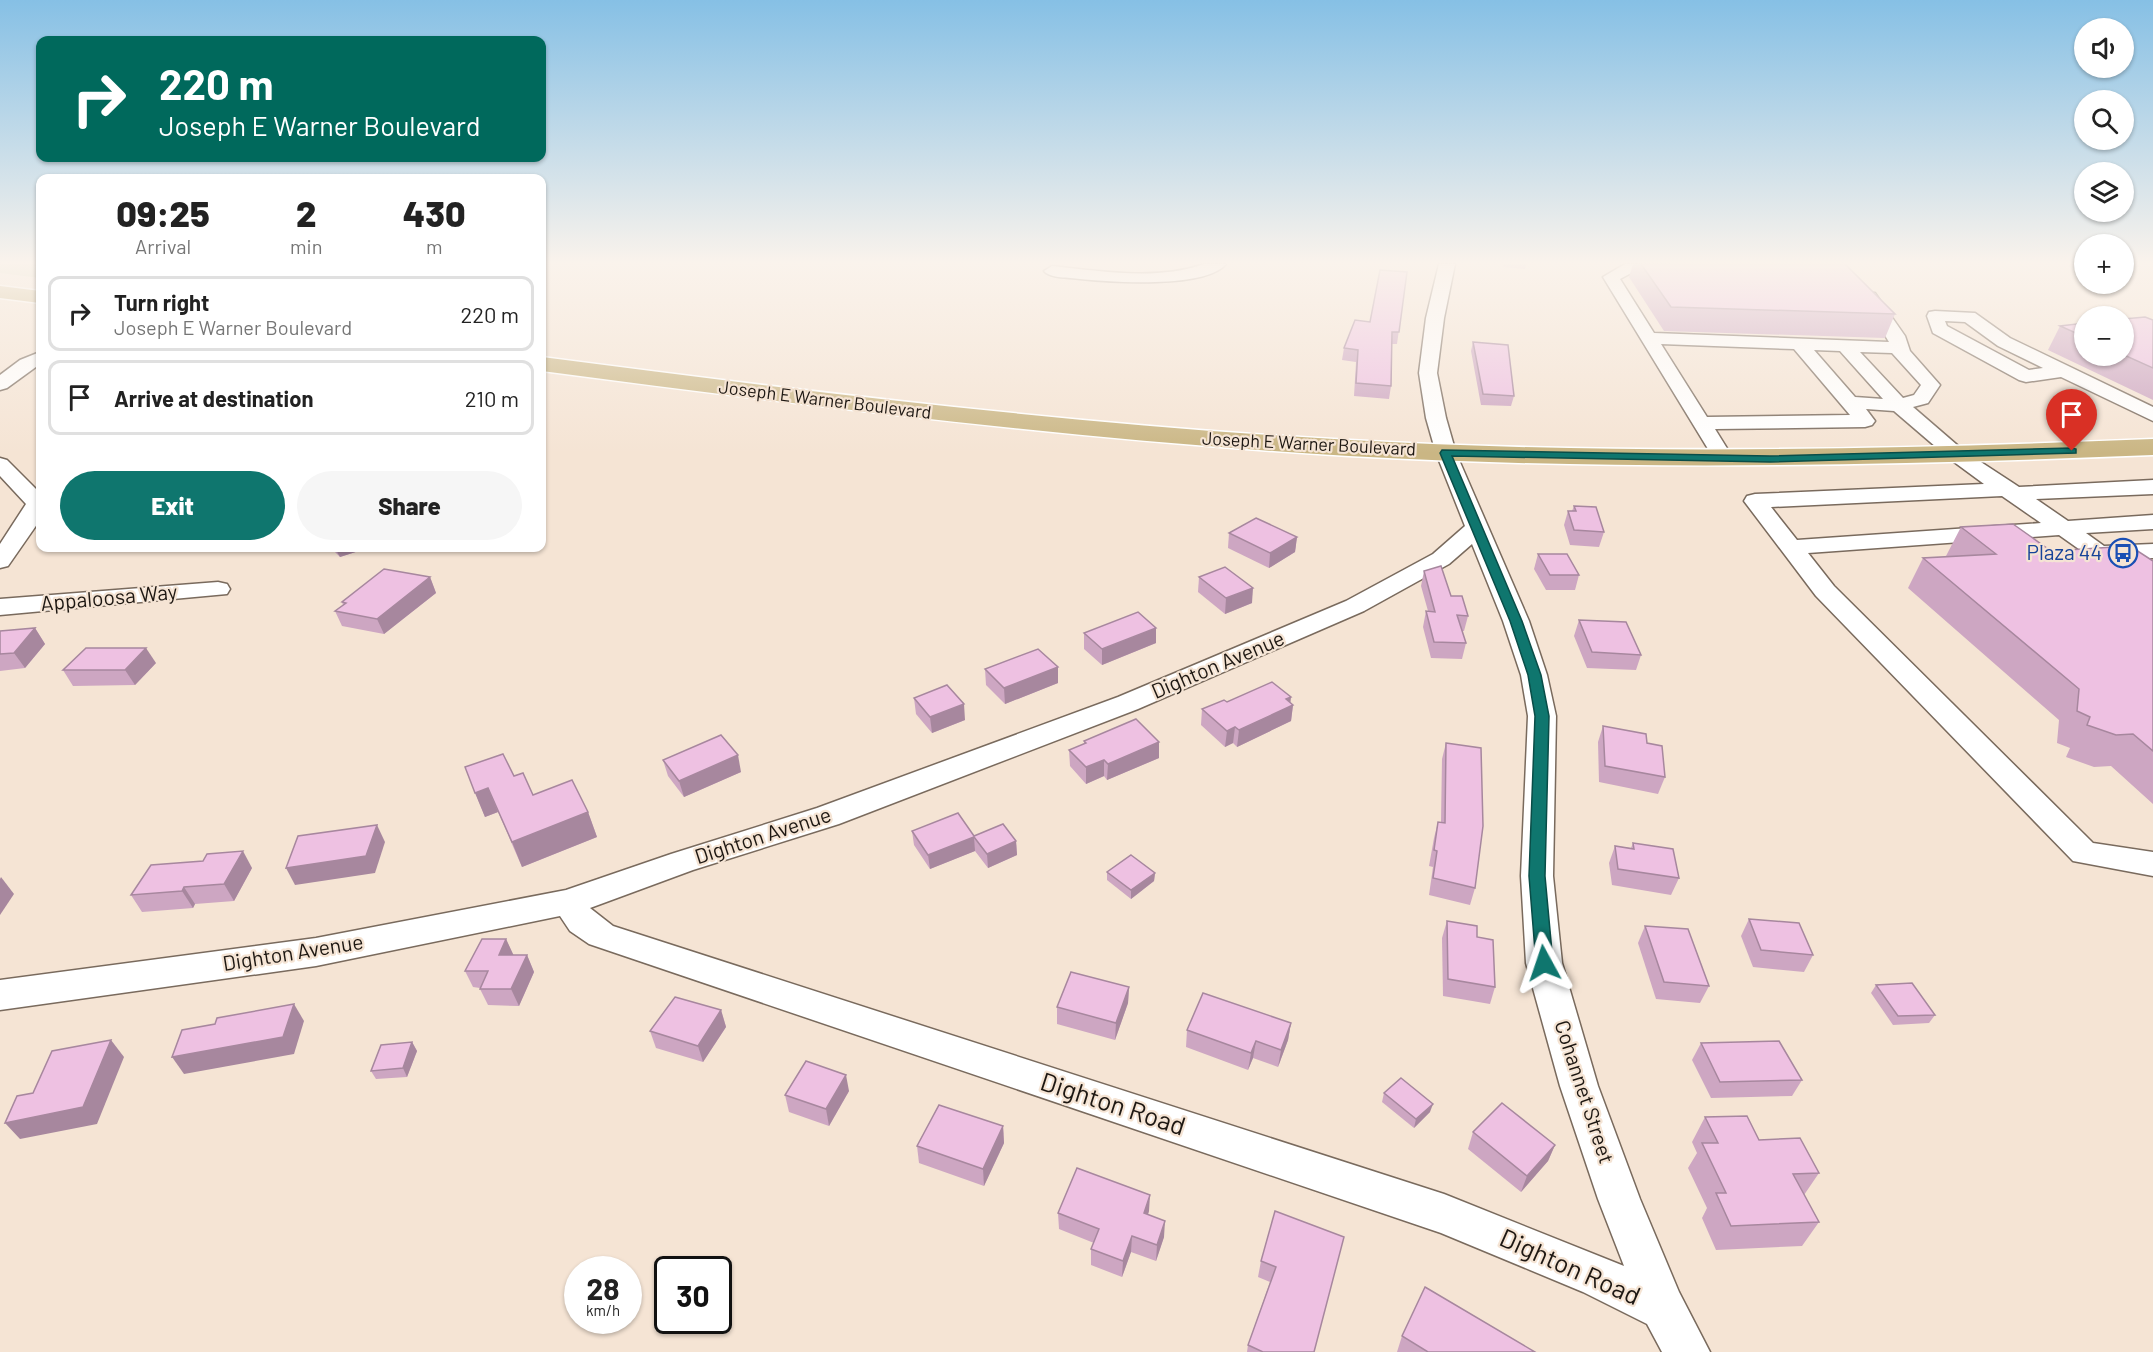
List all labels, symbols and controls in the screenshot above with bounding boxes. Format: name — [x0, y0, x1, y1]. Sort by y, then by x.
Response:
map controls — [2074, 18, 2134, 366]
button: sound — [2074, 18, 2134, 78]
text: 220 m — [159, 58, 273, 108]
icon: right — [60, 60, 138, 138]
button: search — [2074, 90, 2134, 150]
text: Joseph E Warner Boulevard — [159, 109, 480, 141]
button: layers — [2074, 162, 2134, 222]
text: 09:25 — [116, 191, 210, 234]
text: 2 — [296, 191, 317, 234]
text: 430 — [403, 191, 466, 234]
text: Arrival — [135, 234, 191, 258]
text: min — [290, 234, 323, 258]
text: m — [426, 234, 443, 258]
button: + — [2074, 234, 2134, 294]
text: Turn right — [114, 289, 209, 315]
icon: right — [63, 297, 96, 330]
text: 220 m — [460, 301, 519, 327]
button: − — [2074, 306, 2134, 366]
text: Joseph E Warner Boulevard — [114, 315, 352, 339]
street label: Joseph E Warner Boulevard — [717, 375, 933, 423]
icon: arrive — [63, 381, 96, 414]
text: Arrive at destination — [114, 385, 313, 411]
text: 210 m — [465, 385, 519, 411]
pin — [2046, 389, 2097, 451]
icon: arrive — [2055, 398, 2088, 431]
street label: Joseph E Warner Boulevard — [1201, 426, 1417, 460]
button: Exit — [60, 471, 285, 540]
button: Share — [297, 471, 522, 540]
bus stop icon: Plaza 44 — [2107, 537, 2139, 569]
place label: Plaza 44 — [2027, 539, 2102, 564]
street label: Appaloosa Way — [39, 578, 179, 615]
street label: Dighton Avenue — [1147, 624, 1288, 703]
street label: Dighton Avenue — [691, 801, 834, 868]
street label: Dighton Avenue — [221, 928, 365, 975]
position arrow — [1512, 931, 1576, 995]
street label: Cohannet Street — [1551, 1017, 1620, 1166]
street label: Dighton Road — [1037, 1065, 1190, 1141]
street label: Dighton Road — [1496, 1221, 1646, 1310]
speed limit sign: 30 — [654, 1256, 732, 1334]
text: 28 — [586, 1270, 620, 1306]
text: km/h — [586, 1301, 620, 1319]

